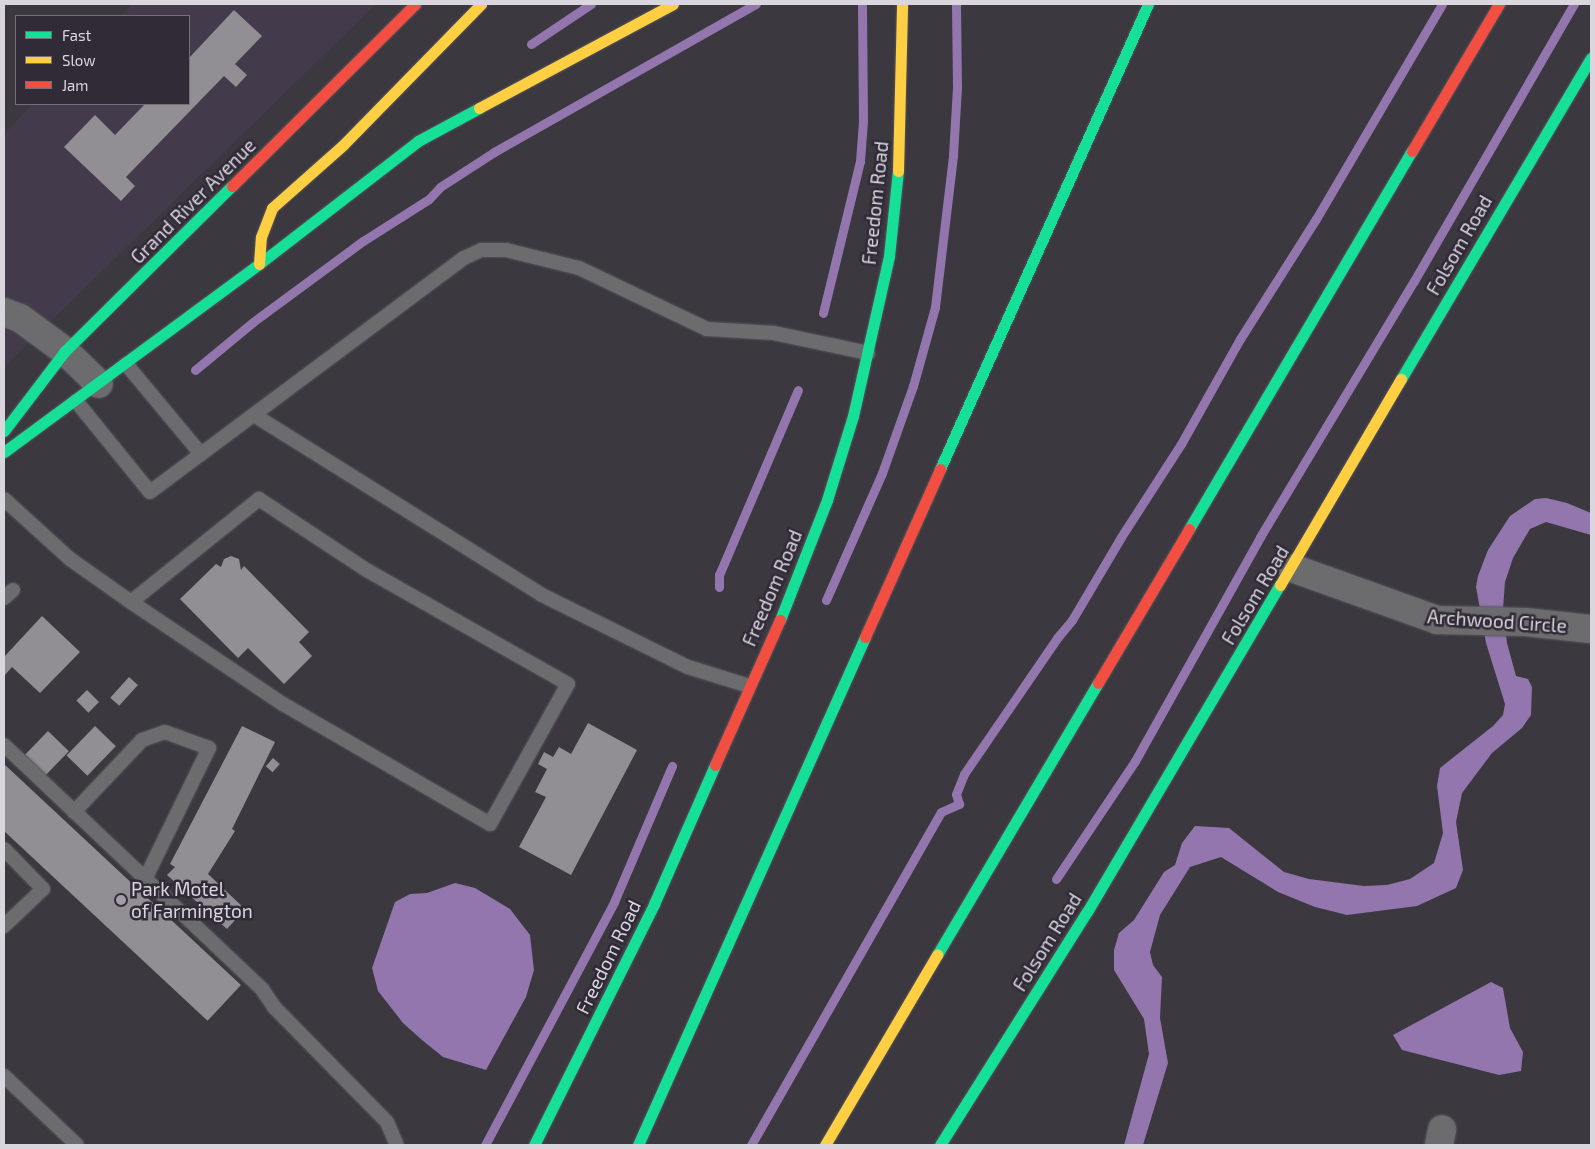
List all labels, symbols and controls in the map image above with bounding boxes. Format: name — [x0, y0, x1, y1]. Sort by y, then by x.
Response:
legend — [15, 15, 190, 105]
text: Fast — [62, 26, 91, 44]
text: Slow — [62, 51, 96, 69]
text: Jam — [62, 76, 88, 94]
street label: Grand River Avenue — [125, 133, 261, 269]
street label: Freedom Road — [857, 140, 893, 266]
street label: Folsom Road — [1421, 191, 1497, 299]
street label: Freedom Road — [737, 526, 807, 650]
street label: Folsom Road — [1217, 541, 1293, 649]
street label: Archwood Circle — [1426, 605, 1568, 637]
place label: Park Motel of Farmington — [131, 878, 253, 922]
street label: Folsom Road — [1008, 889, 1086, 995]
marker: Park Motel of Farmington — [115, 894, 127, 906]
street label: Freedom Road — [571, 896, 645, 1018]

